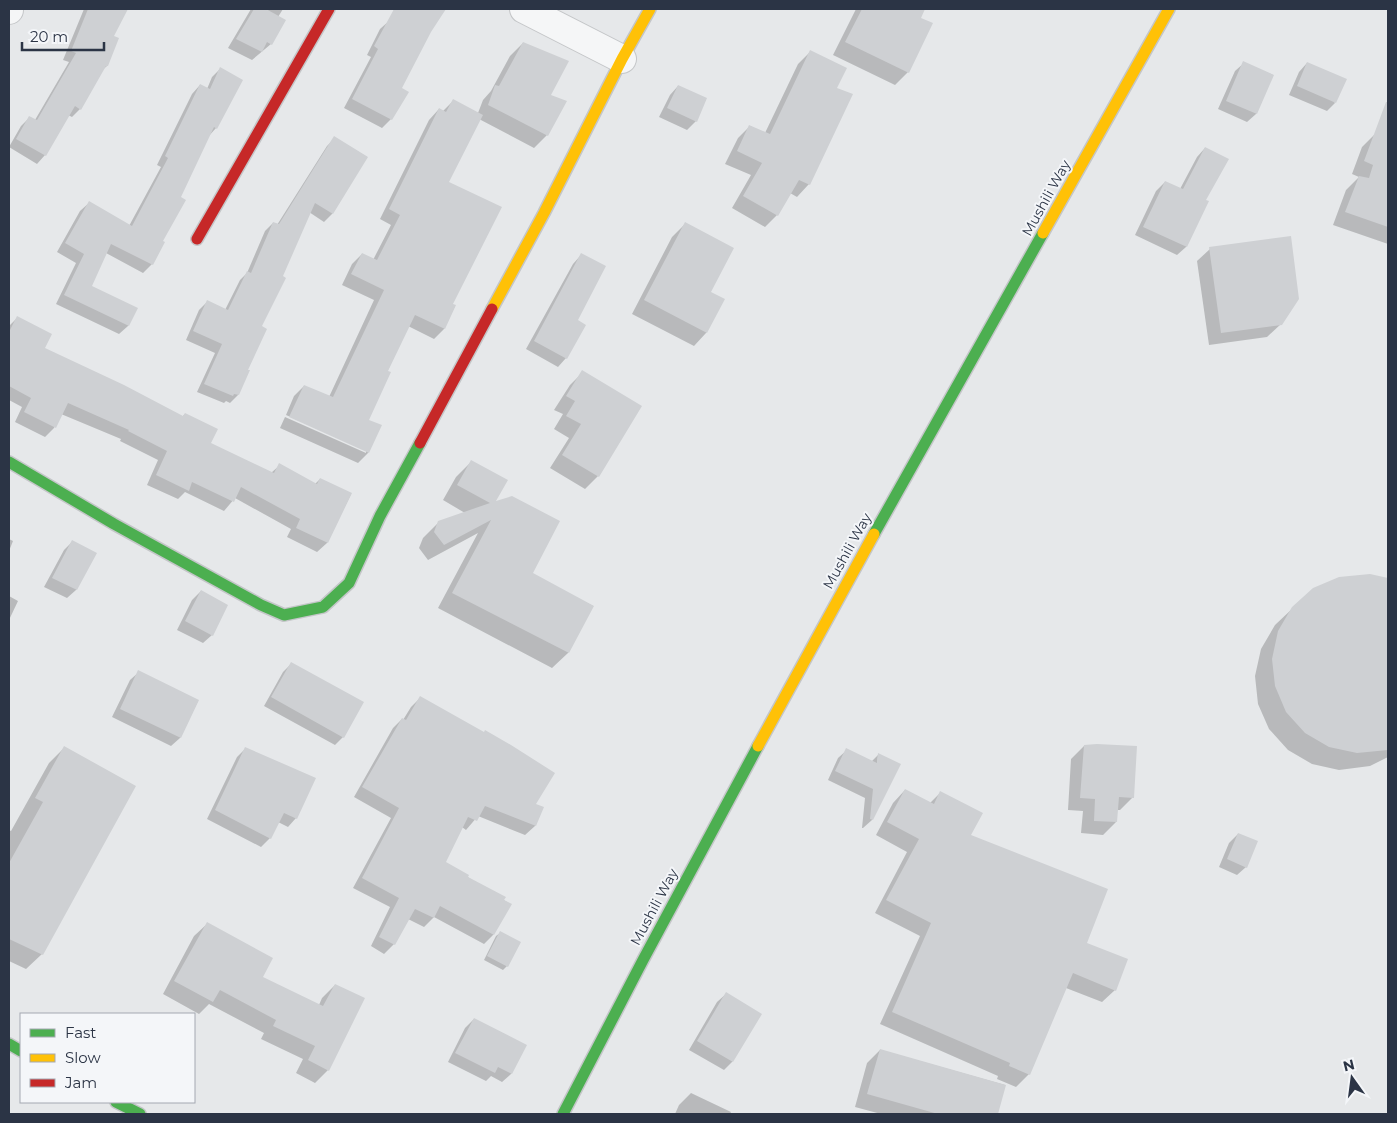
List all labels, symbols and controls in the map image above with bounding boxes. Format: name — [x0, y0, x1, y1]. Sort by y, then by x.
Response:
scale bar — [22, 20, 105, 52]
text: 20 m — [30, 27, 68, 46]
street label: Mushili Way — [1018, 156, 1075, 239]
street label: Mushili Way — [819, 509, 876, 592]
street label: Mushili Way — [626, 865, 682, 948]
legend — [20, 1013, 195, 1103]
text: Fast — [65, 1023, 96, 1042]
text: Slow — [65, 1048, 101, 1067]
north arrow — [1327, 1053, 1377, 1103]
text: N — [1341, 1055, 1357, 1075]
text: Jam — [64, 1073, 97, 1092]

